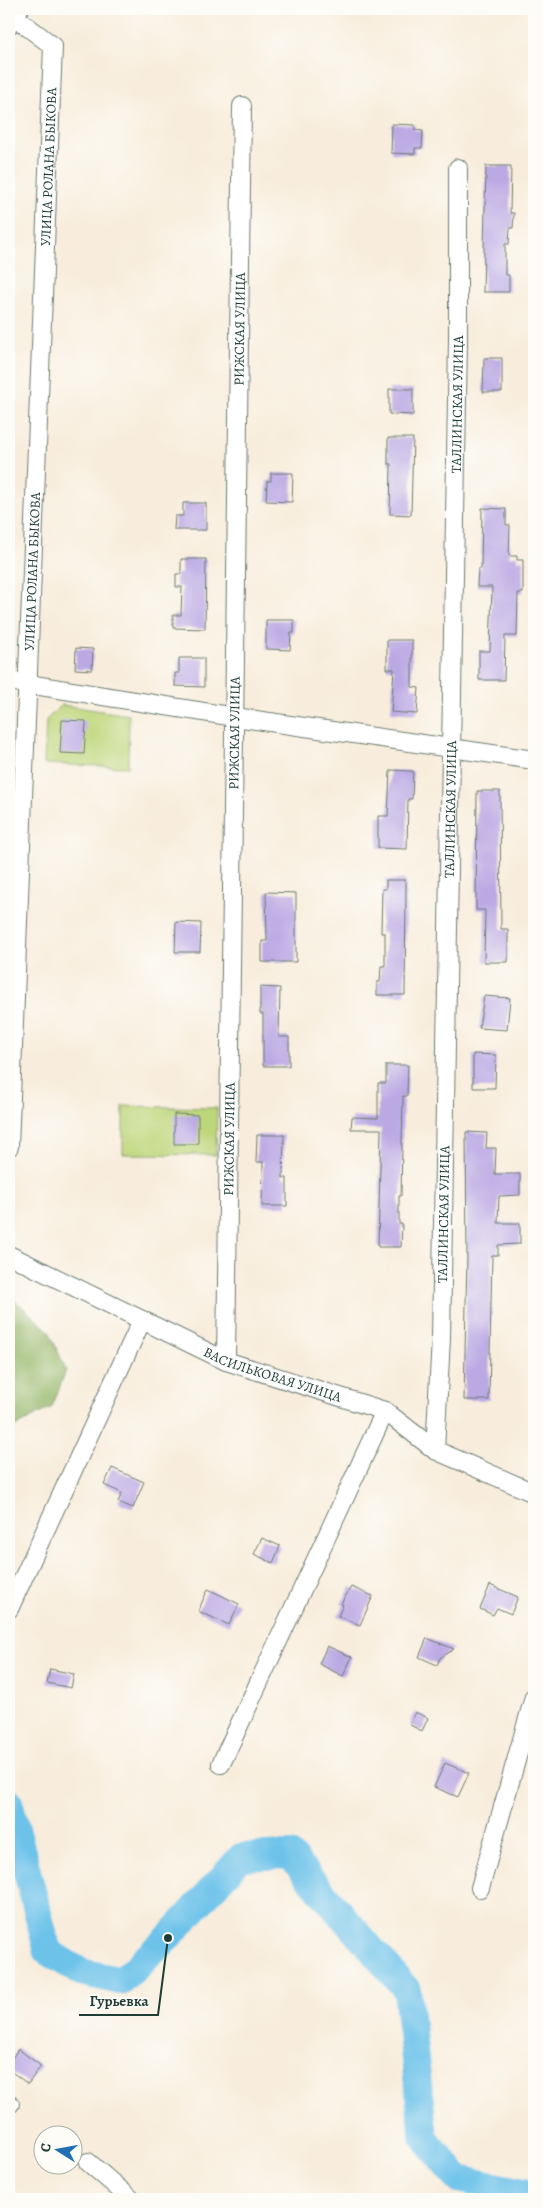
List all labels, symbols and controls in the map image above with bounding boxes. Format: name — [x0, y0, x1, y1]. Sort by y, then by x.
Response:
street label: УЛИЦА РОЛАНА БЫКОВА — [36, 86, 61, 247]
street label: РИЖСКАЯ УЛИЦА — [229, 272, 249, 386]
street label: ТАЛЛИНСКАЯ УЛИЦА — [446, 335, 468, 473]
street label: УЛИЦА РОЛАНА БЫКОВА — [19, 491, 45, 651]
street label: РИЖСКАЯ УЛИЦА — [224, 676, 244, 790]
street label: ТАЛЛИНСКАЯ УЛИЦА — [439, 740, 461, 878]
street label: РИЖСКАЯ УЛИЦА — [219, 1081, 239, 1196]
street label: ТАЛЛИНСКАЯ УЛИЦА — [432, 1144, 454, 1283]
street label: ВАСИЛЬКОВАЯ УЛИЦА — [201, 1342, 345, 1406]
callout: Гурьевка — [79, 1985, 158, 2015]
text: Гурьевка — [89, 1991, 149, 2011]
north arrow — [32, 2126, 82, 2176]
text: С — [36, 2141, 56, 2154]

